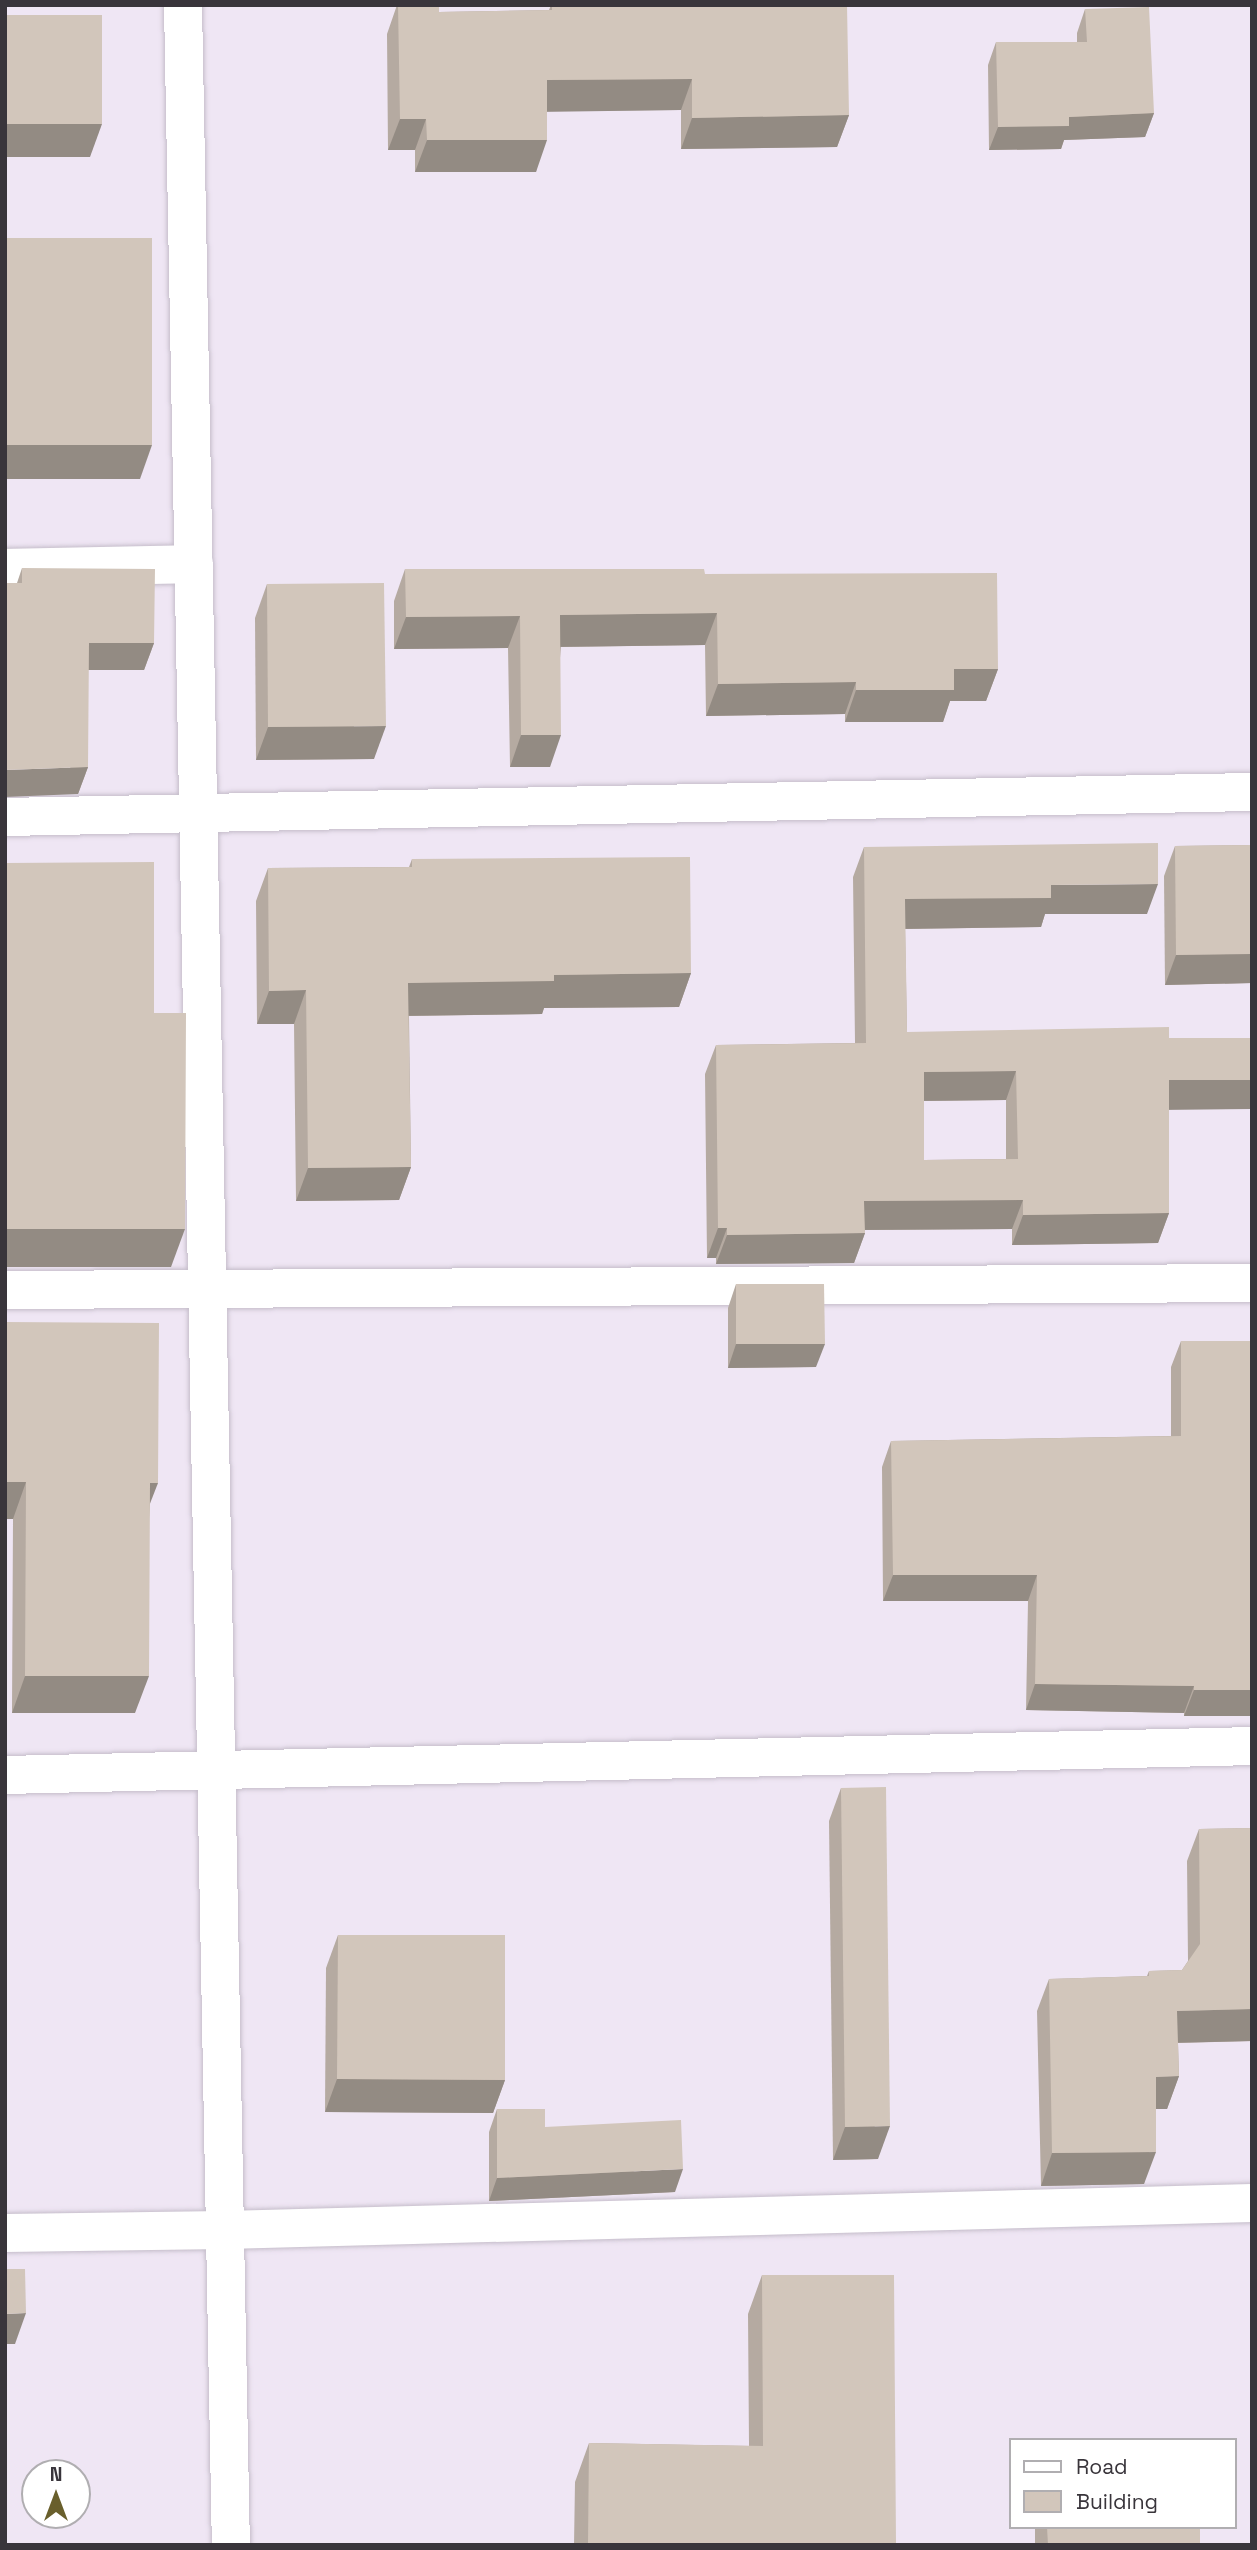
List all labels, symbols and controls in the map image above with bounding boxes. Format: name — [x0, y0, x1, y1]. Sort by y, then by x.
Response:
legend — [1009, 2438, 1236, 2529]
text: Road — [1076, 2453, 1128, 2480]
north arrow — [21, 2459, 91, 2529]
text: N — [50, 2462, 62, 2487]
text: Building — [1076, 2488, 1158, 2515]

